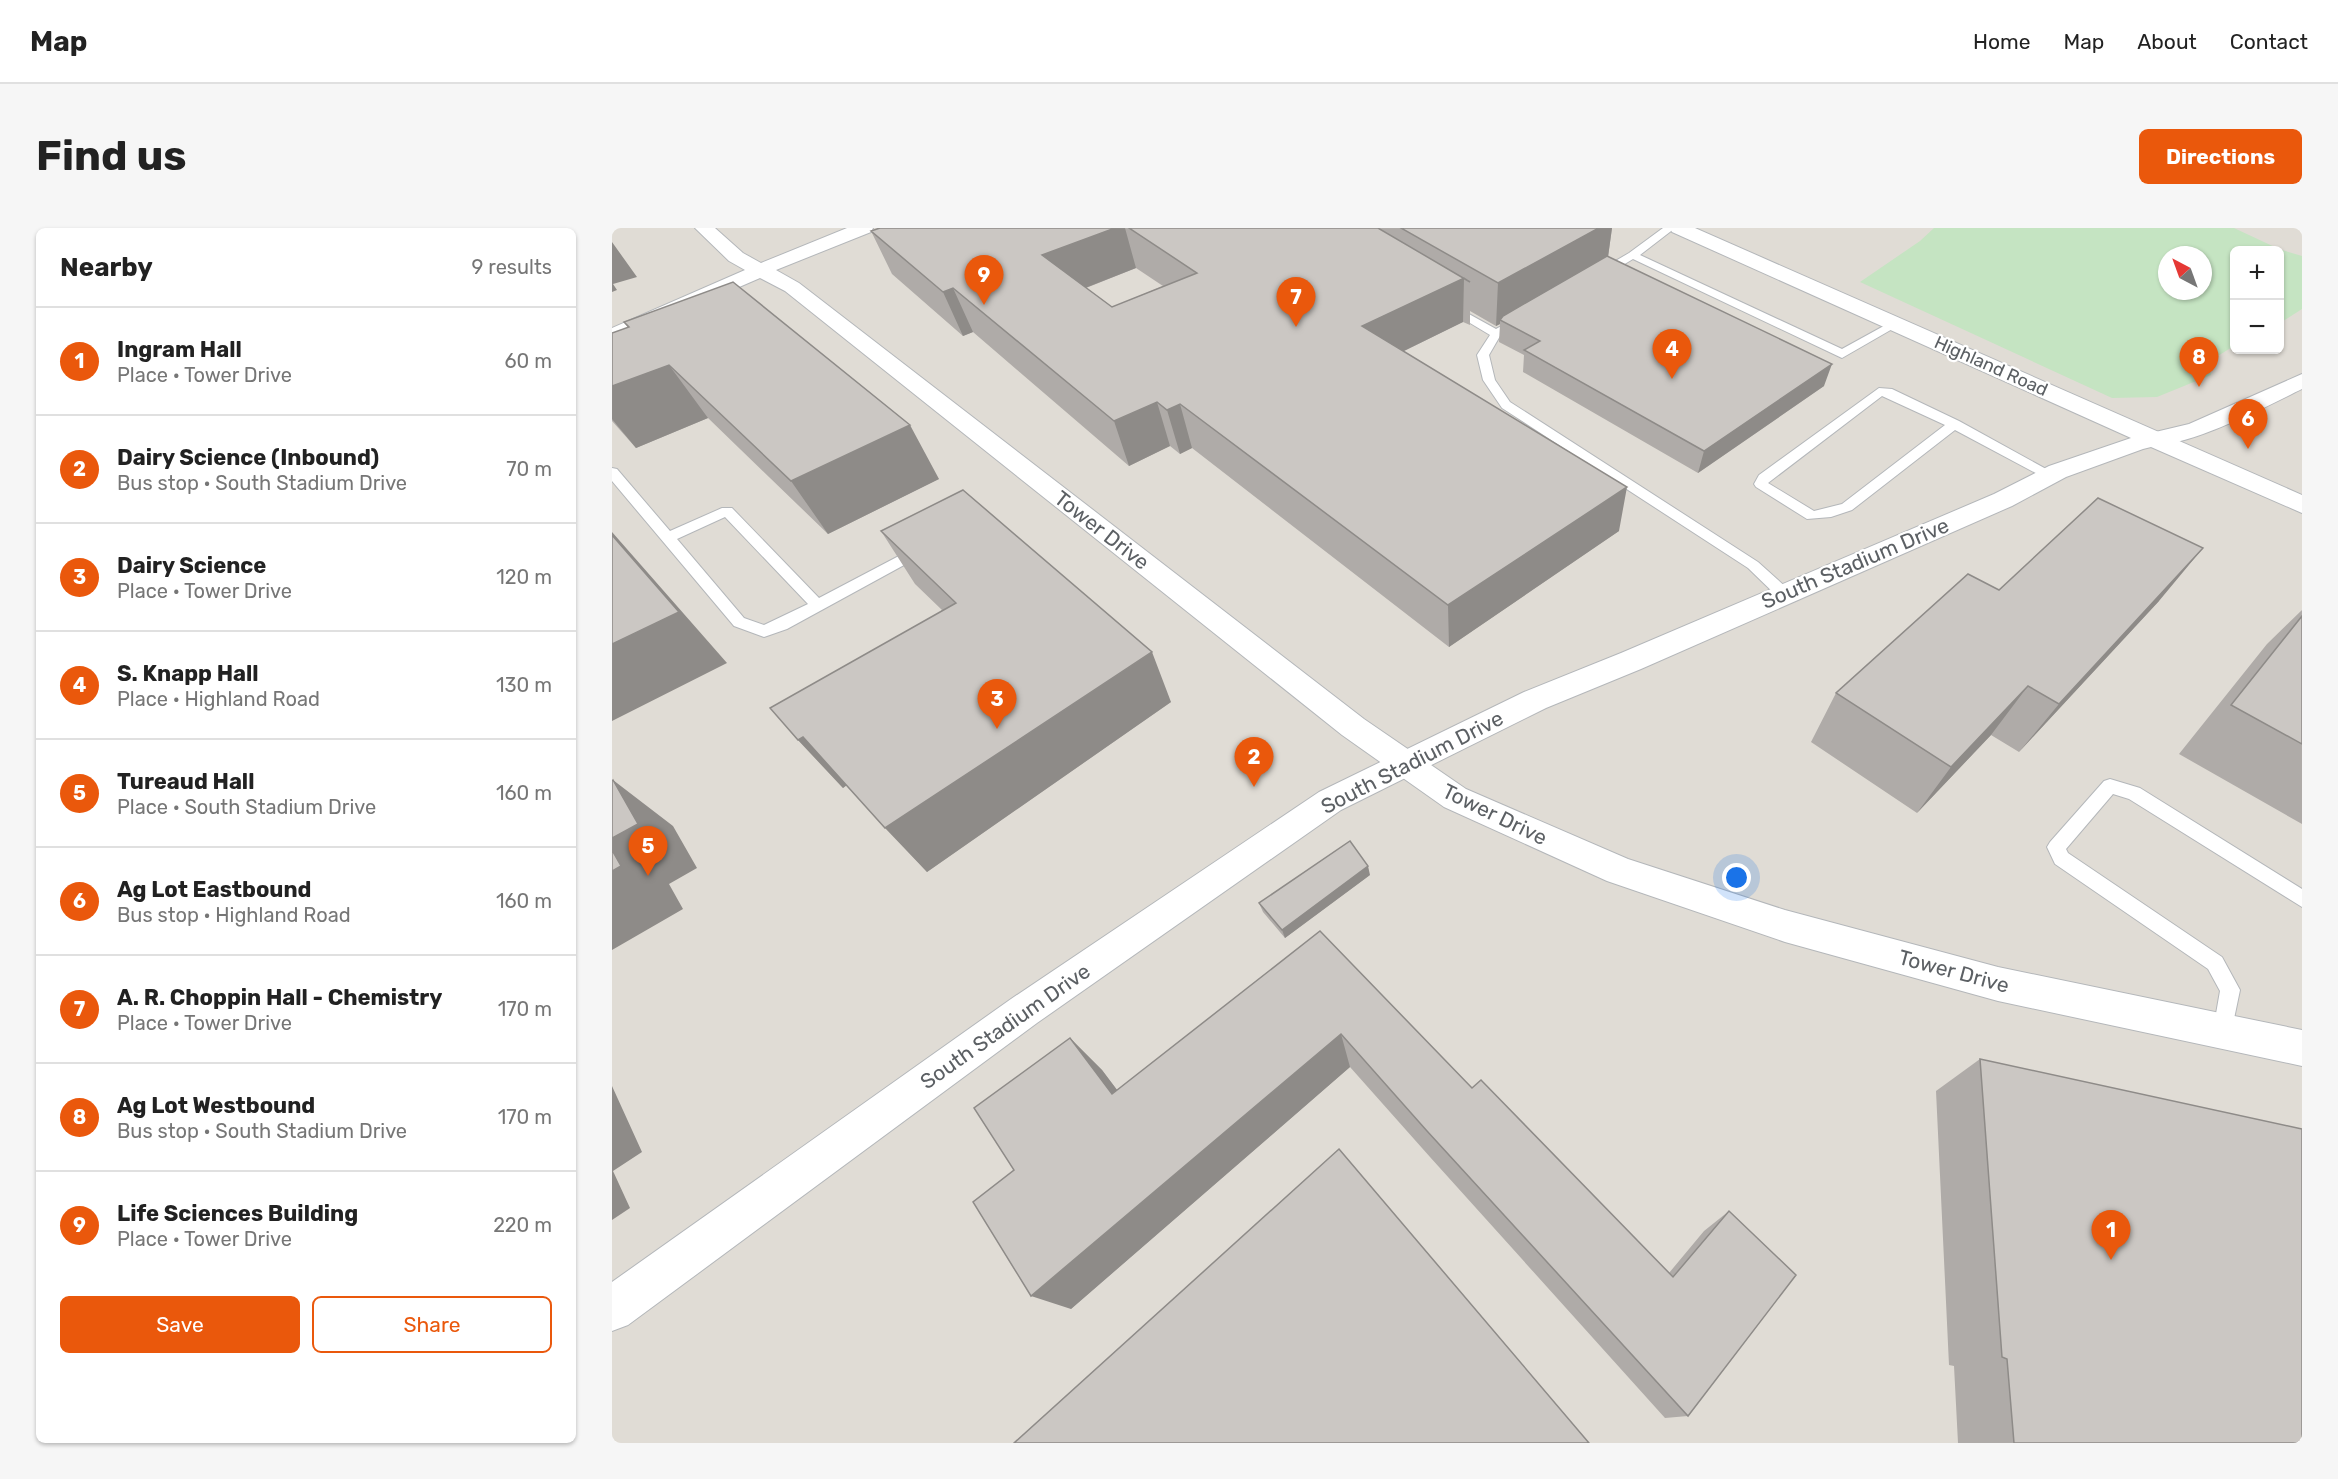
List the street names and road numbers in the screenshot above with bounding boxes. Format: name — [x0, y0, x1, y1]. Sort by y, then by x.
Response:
street label: Highland Road — [1931, 331, 2051, 401]
street label: Tower Drive — [1050, 485, 1154, 575]
street label: South Stadium Drive — [1757, 512, 1953, 614]
street label: South Stadium Drive — [1317, 705, 1507, 819]
street label: Tower Drive — [1439, 778, 1551, 850]
street label: Tower Drive — [1896, 944, 2012, 998]
street label: South Stadium Drive — [915, 958, 1095, 1094]

